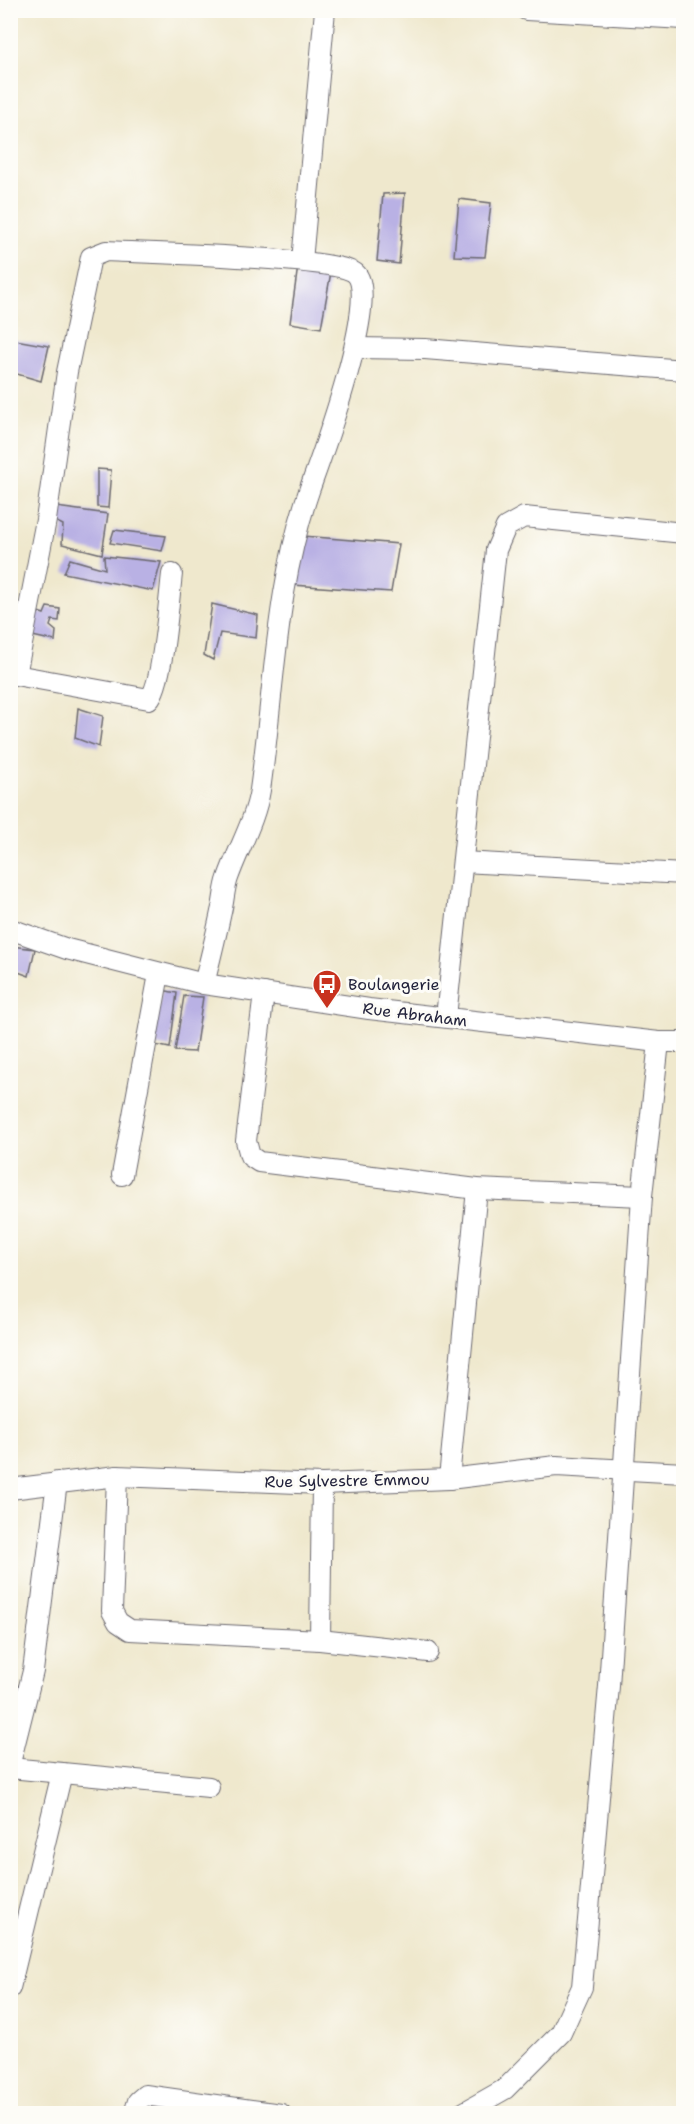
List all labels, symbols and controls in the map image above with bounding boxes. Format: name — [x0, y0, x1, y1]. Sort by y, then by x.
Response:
bus stop icon: Boulangerie — [311, 968, 343, 1010]
place label: Boulangerie — [348, 974, 440, 995]
street label: Rue Abraham — [361, 998, 469, 1031]
street label: Rue Sylvestre Emmou — [264, 1469, 430, 1492]

